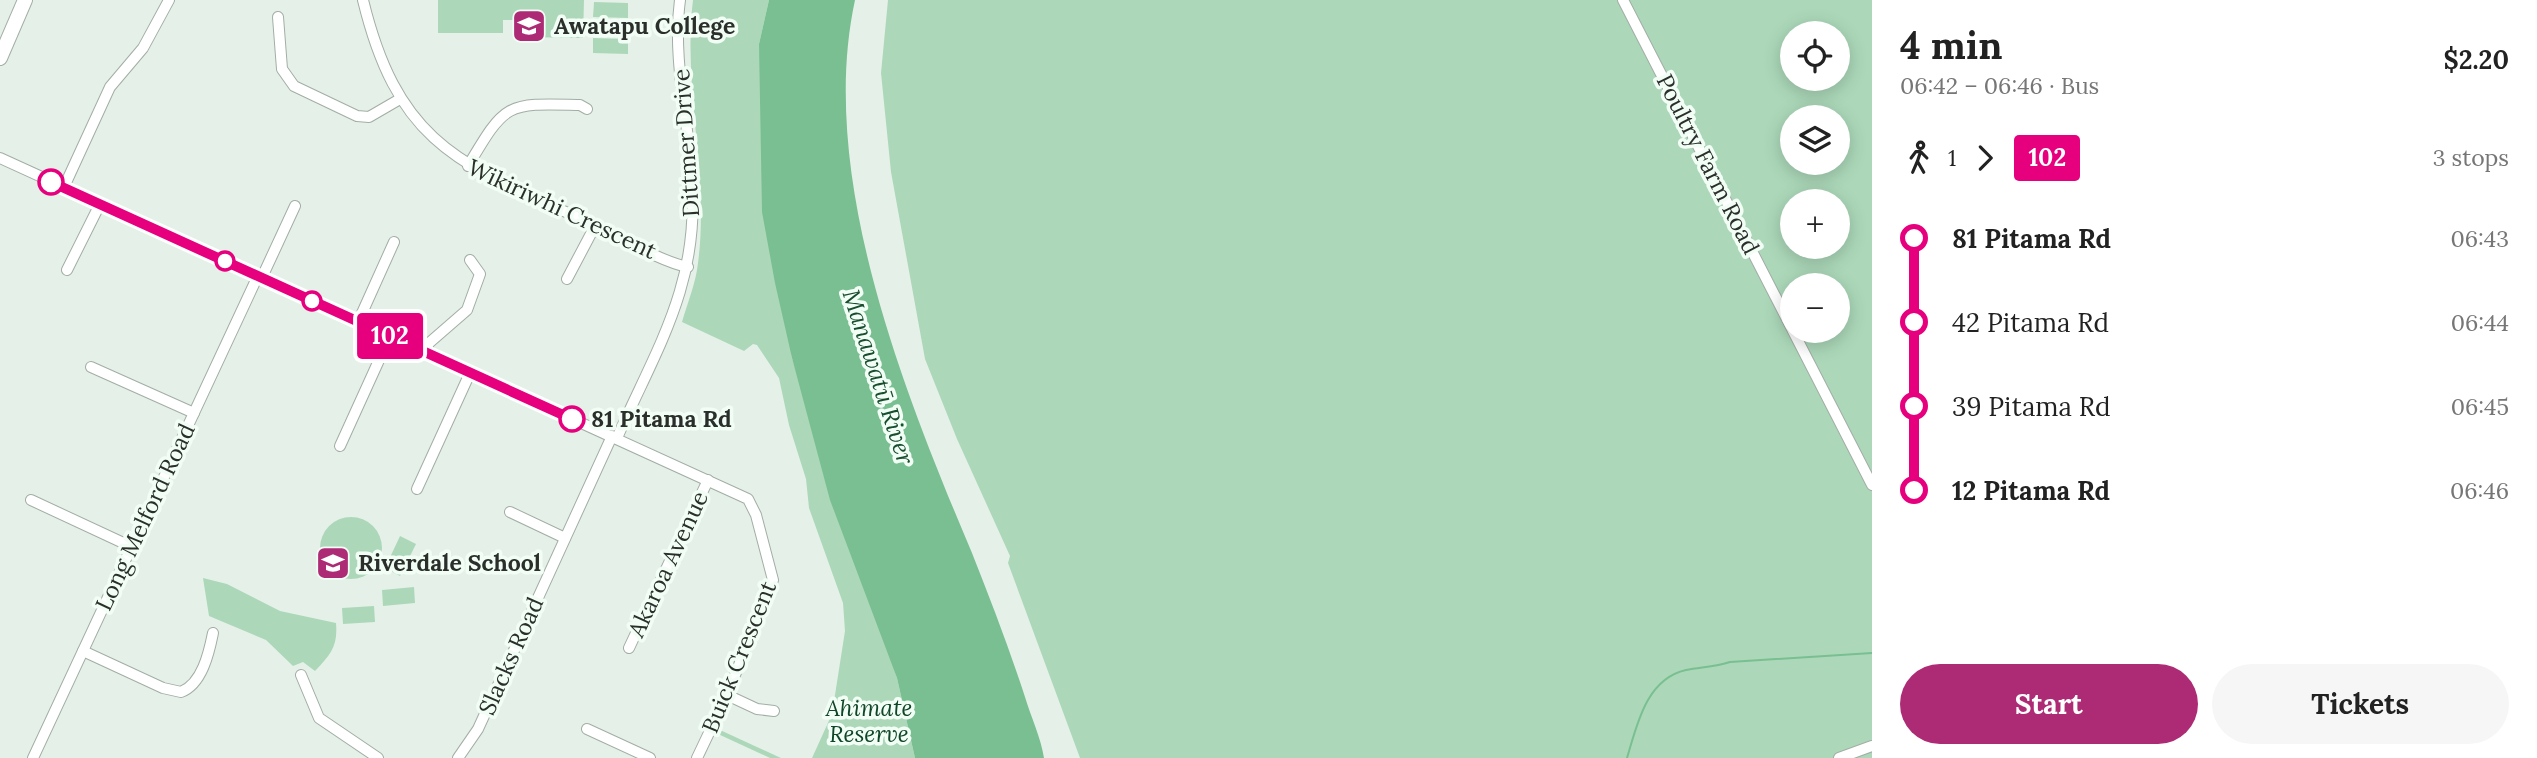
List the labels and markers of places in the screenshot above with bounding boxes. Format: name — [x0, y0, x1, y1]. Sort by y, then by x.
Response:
school or university icon: Awatapu College — [510, 7, 548, 45]
place label: Awatapu College — [554, 11, 735, 40]
unlabelled marker — [38, 169, 64, 195]
unlabelled marker — [215, 251, 235, 271]
unlabelled marker — [302, 291, 322, 311]
place label: 81 Pitama Rd — [591, 404, 732, 433]
marker: 81 Pitama Rd — [559, 406, 585, 432]
school or university icon: Riverdale School — [314, 544, 352, 582]
place label: Riverdale School — [358, 548, 541, 577]

